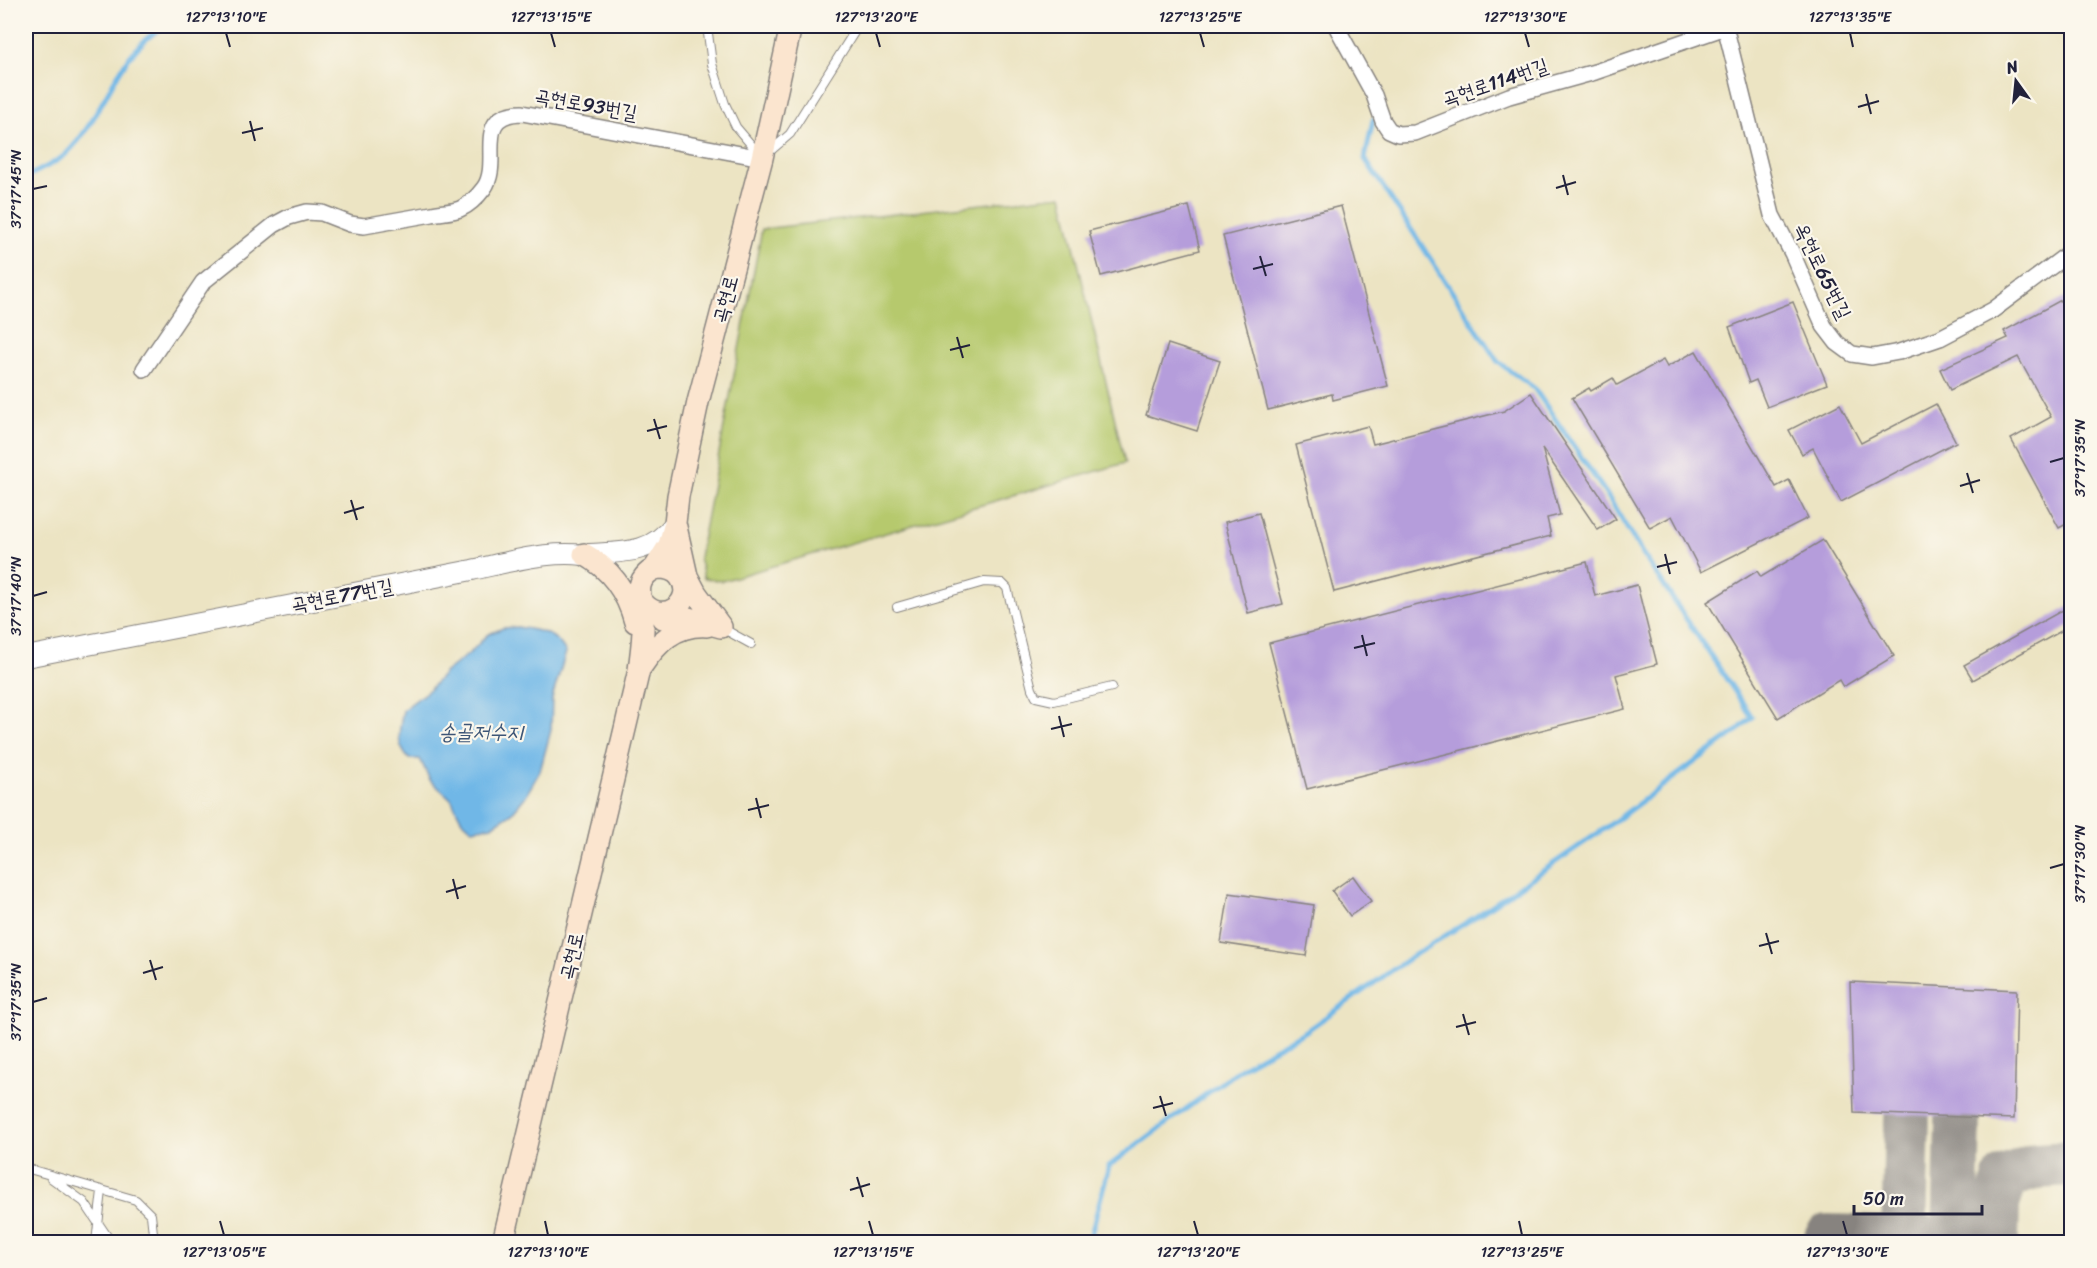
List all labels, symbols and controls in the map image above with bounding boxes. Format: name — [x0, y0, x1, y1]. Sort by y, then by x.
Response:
text: 127°13'10"E — [186, 4, 268, 30]
text: 127°13'15"E — [511, 4, 593, 30]
text: 127°13'20"E — [834, 4, 919, 30]
text: 127°13'25"E — [1159, 4, 1243, 30]
text: 127°13'30"E — [1484, 4, 1568, 30]
text: 127°13'35"E — [1809, 4, 1893, 30]
street label: 곡현로114번길 — [1437, 48, 1553, 117]
north arrow — [1986, 51, 2046, 111]
text: N — [2002, 51, 2022, 83]
street label: 곡현로93번길 — [532, 78, 640, 131]
text: 37°17'45"N — [3, 149, 29, 228]
street label: 옥현로65번길 — [1784, 217, 1861, 326]
street label: 곡현로 — [702, 271, 749, 327]
text: 37°17'35"N — [2067, 418, 2093, 497]
text: 37°17'40"N — [3, 556, 29, 636]
street label: 곡현로77번길 — [288, 568, 396, 623]
water label: 송골저수지 — [439, 713, 525, 751]
text: 37°17'30"N — [2067, 824, 2093, 903]
street label: 곡현로 — [549, 929, 594, 984]
text: 37°17'35"N — [3, 962, 29, 1041]
scale bar — [1854, 1178, 1982, 1216]
text: 50 m — [1863, 1183, 1904, 1215]
text: 127°13'05"E — [182, 1239, 267, 1265]
text: 127°13'10"E — [508, 1239, 590, 1265]
text: 127°13'15"E — [833, 1239, 915, 1265]
text: 127°13'20"E — [1156, 1239, 1241, 1265]
text: 127°13'25"E — [1481, 1239, 1565, 1265]
text: 127°13'30"E — [1806, 1239, 1890, 1265]

